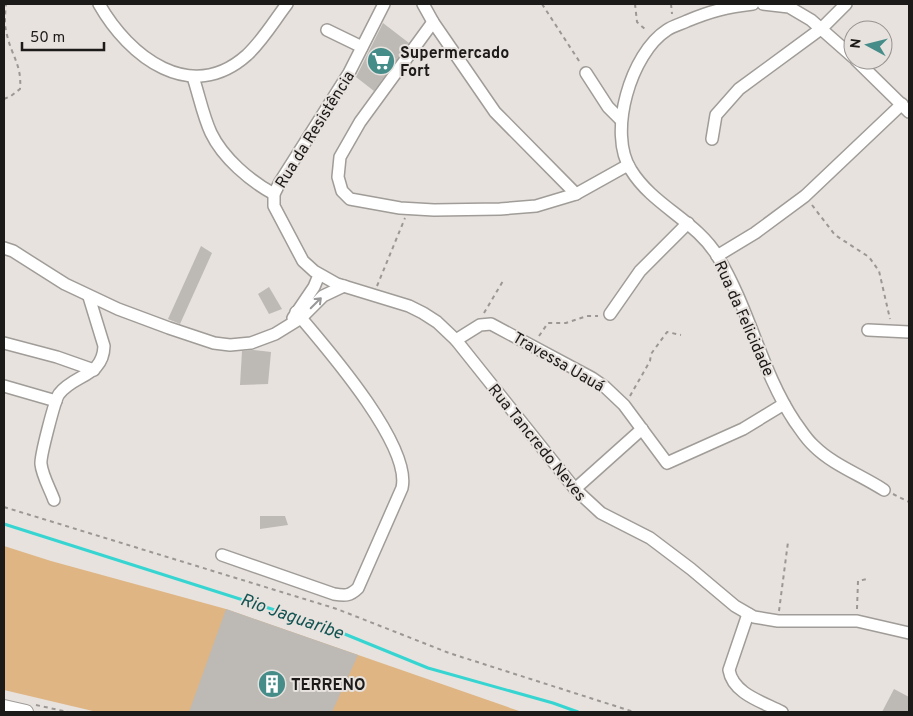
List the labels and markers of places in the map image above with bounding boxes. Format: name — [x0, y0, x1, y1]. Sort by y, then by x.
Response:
place label: Supermercado Fort — [400, 44, 509, 82]
supermarket icon: Supermercado Fort — [366, 46, 396, 76]
building icon: TERRENO — [257, 669, 287, 699]
place label: TERRENO — [291, 676, 366, 696]

